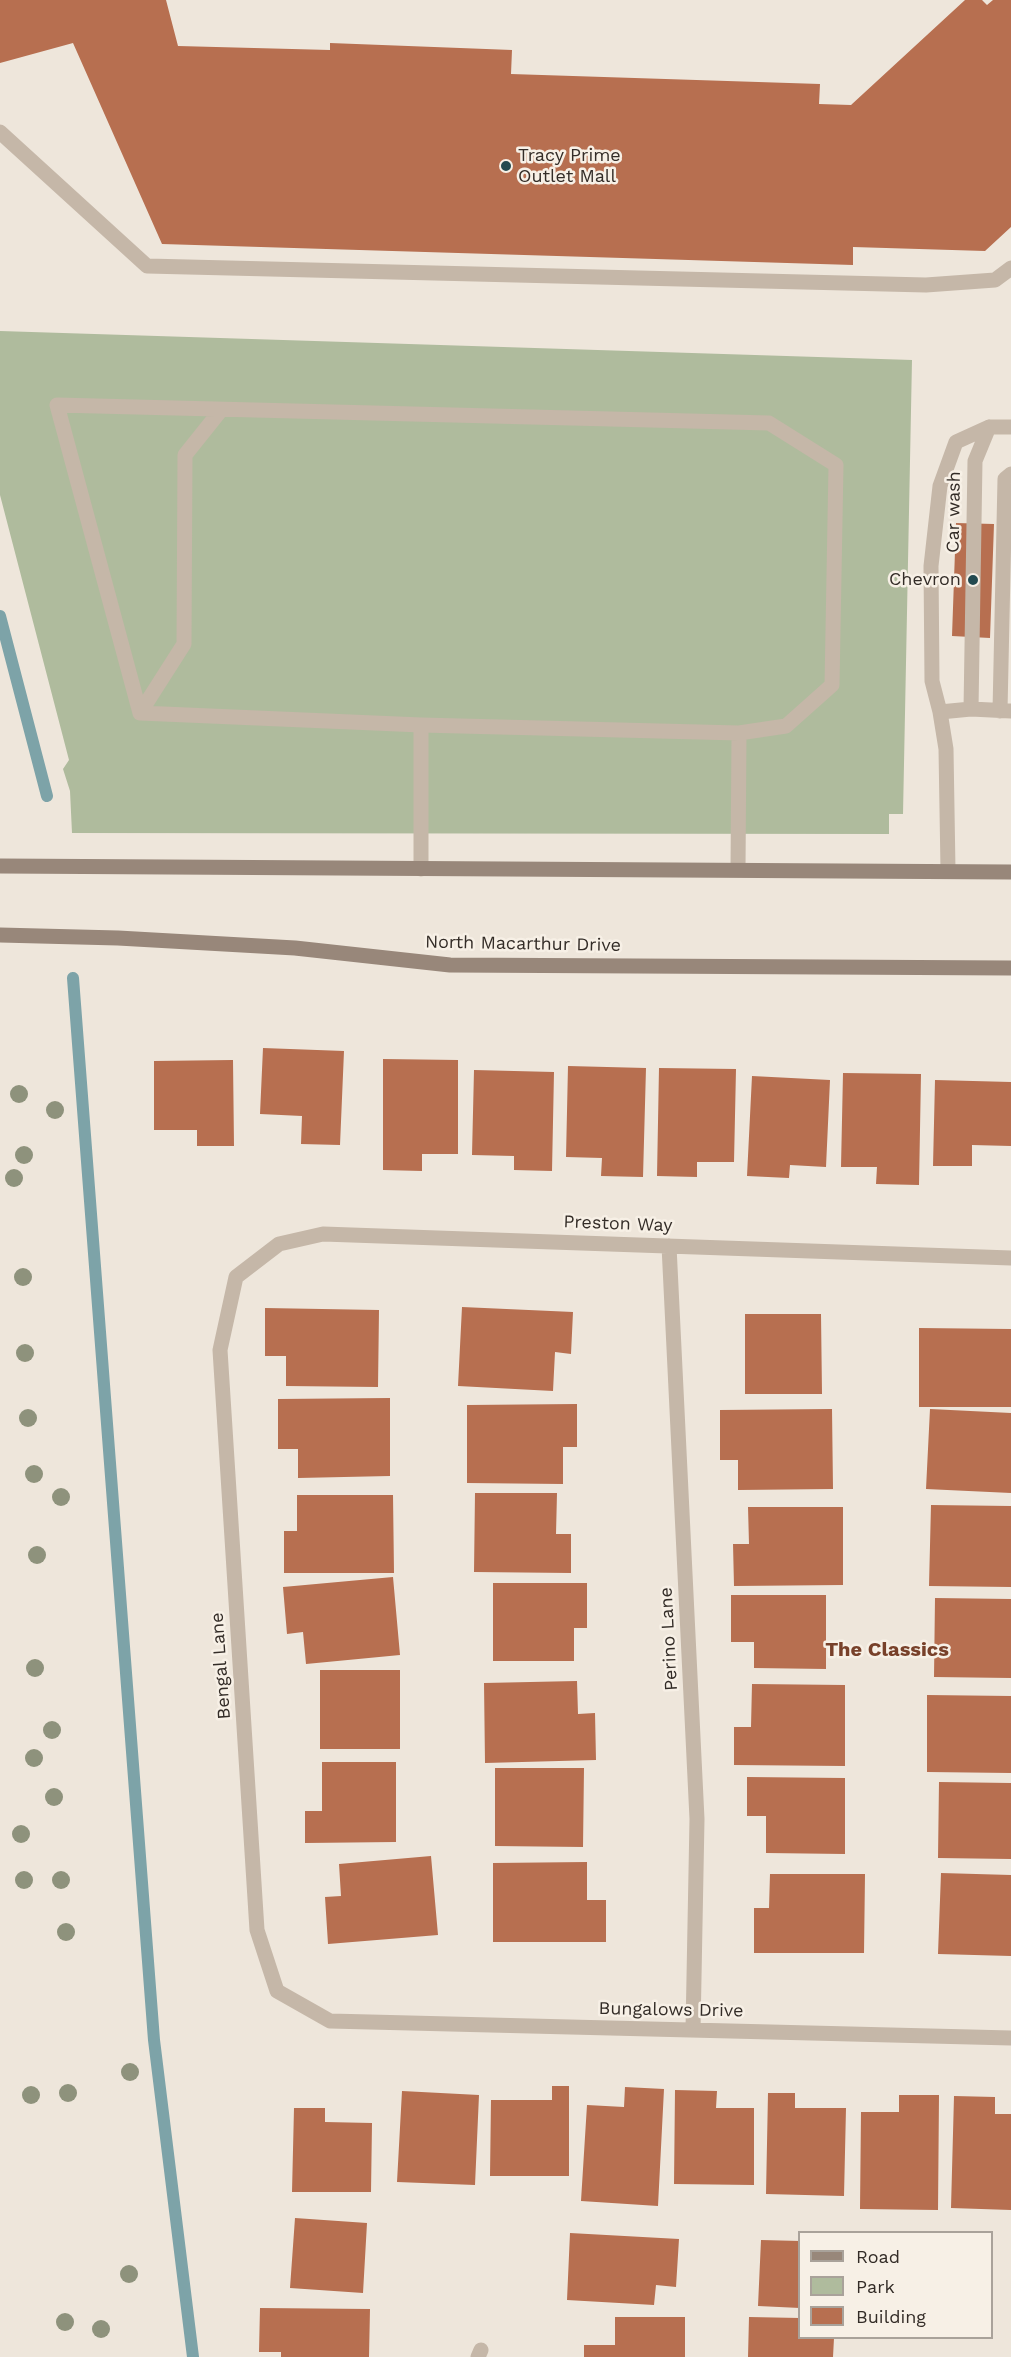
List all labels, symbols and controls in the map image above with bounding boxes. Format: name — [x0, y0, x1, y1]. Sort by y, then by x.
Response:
place label: Tracy Prime Outlet Mall — [518, 145, 621, 188]
marker: Tracy Prime Outlet Mall — [499, 159, 513, 173]
street label: Car wash — [942, 471, 966, 553]
place label: Chevron — [889, 569, 961, 591]
marker: Chevron — [966, 573, 980, 587]
street label: North Macarthur Drive — [425, 931, 621, 957]
street label: Preston Way — [563, 1211, 673, 1237]
street label: Perino Lane — [655, 1587, 683, 1691]
street label: Bengal Lane — [206, 1612, 236, 1720]
district label: The Classics — [825, 1638, 949, 1662]
street label: Bungalows Drive — [598, 1998, 744, 2022]
legend — [798, 2231, 993, 2339]
text: Road — [856, 2246, 900, 2267]
text: Park — [856, 2276, 895, 2297]
text: Building — [856, 2306, 926, 2327]

